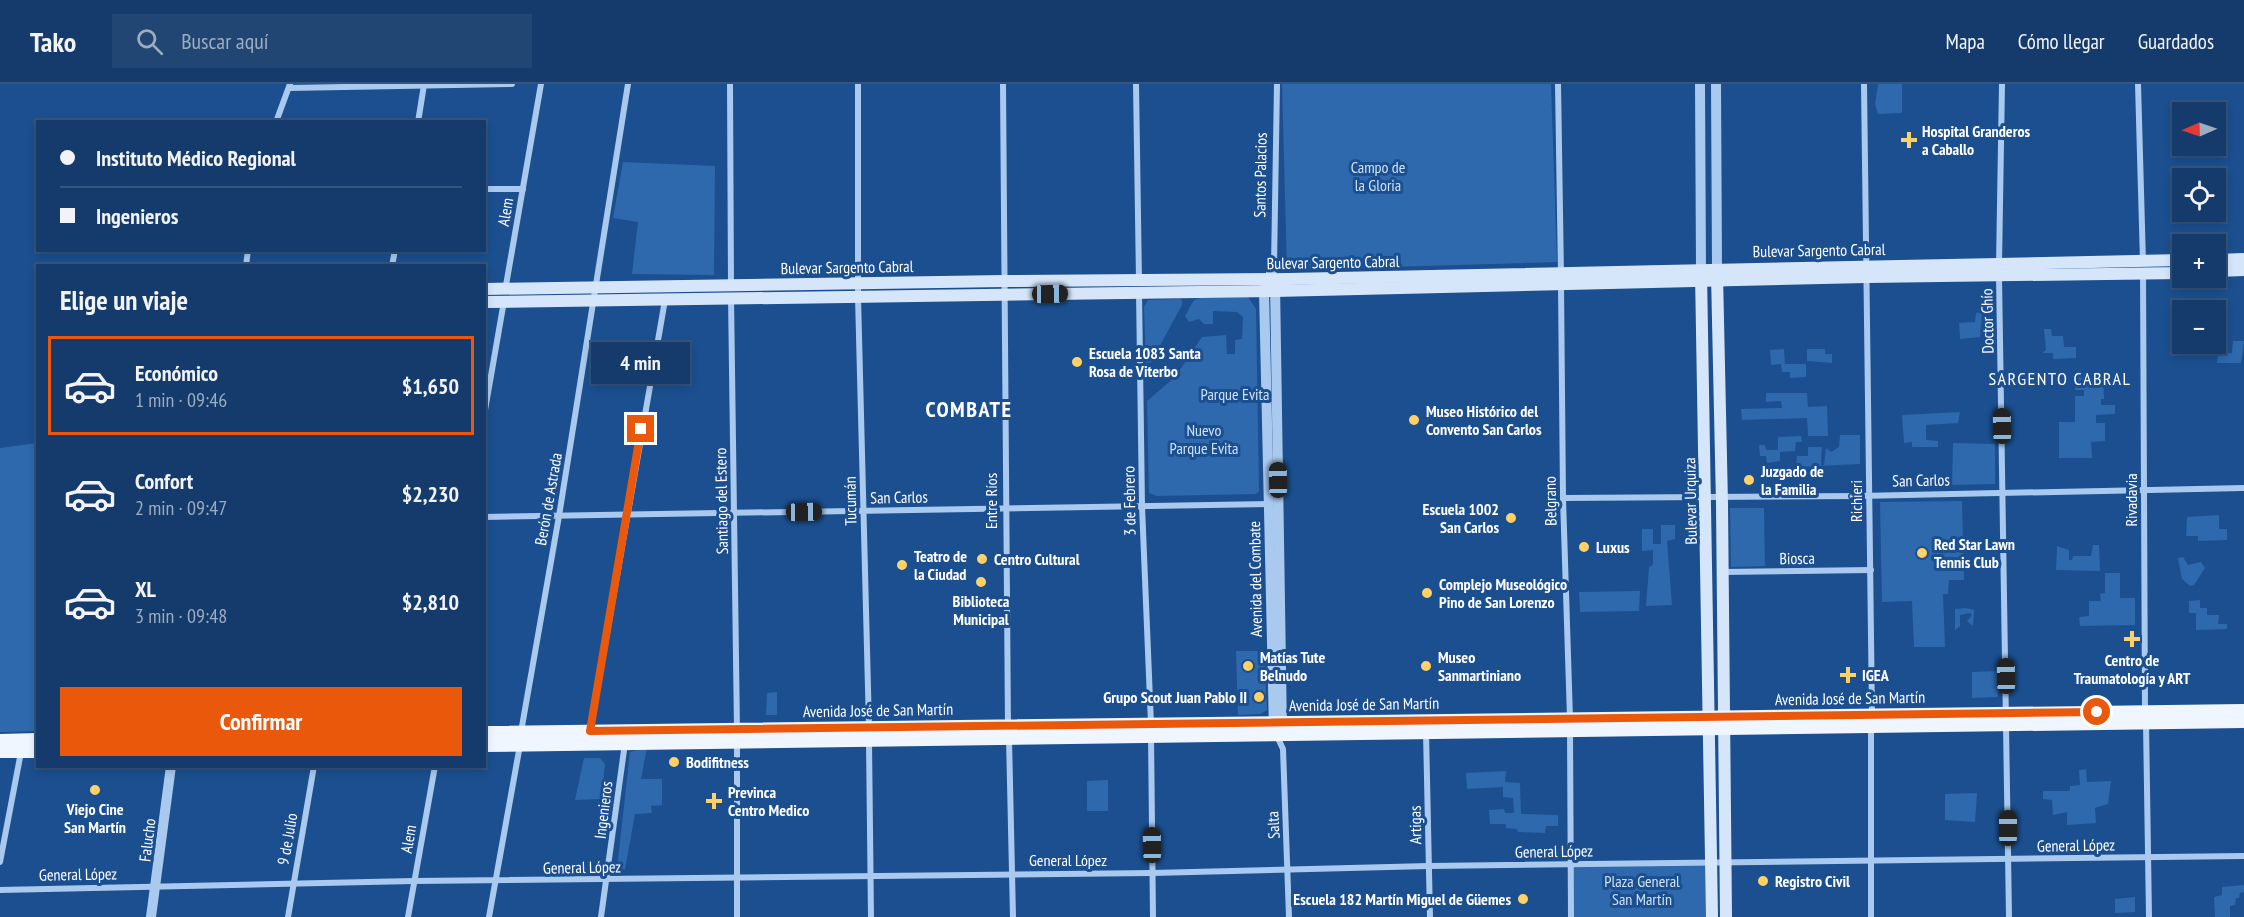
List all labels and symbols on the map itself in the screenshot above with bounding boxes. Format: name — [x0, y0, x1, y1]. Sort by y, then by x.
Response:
north arrow — [2172, 102, 2226, 156]
place label: Hospital Granderos a Caballo — [1922, 121, 2031, 159]
marker: Hospital Granderos a Caballo — [1900, 131, 1918, 149]
street label: Santos Palacios — [1249, 132, 1271, 218]
park label: Campo de la Gloria — [1351, 157, 1405, 195]
street label: Alem — [493, 196, 517, 228]
street label: Bulevar Sargento Cabral — [1752, 239, 1886, 261]
street label: Bulevar Sargento Cabral — [1266, 251, 1400, 273]
street label: Bulevar Sargento Cabral — [780, 256, 914, 278]
car — [1032, 285, 1068, 303]
street label: Doctor Ghío — [1976, 288, 1998, 354]
callout: 4 min — [592, 342, 690, 384]
place label: Escuela 1083 Santa Rosa de Viterbo — [1089, 343, 1201, 381]
marker: Escuela 1083 Santa Rosa de Viterbo — [1070, 355, 1084, 369]
district label: SARGENTO CABRAL — [1988, 367, 2132, 390]
park label: Parque Evita — [1201, 384, 1269, 404]
district label: COMBATE — [926, 395, 1012, 423]
place label: Museo Histórico del Convento San Carlos — [1426, 401, 1542, 439]
car — [1993, 408, 2011, 444]
marker: Museo Histórico del Convento San Carlos — [1407, 413, 1421, 427]
route end — [627, 415, 654, 442]
park label: Nuevo Parque Evita — [1170, 420, 1238, 458]
street label: Santiago del Estero — [710, 447, 732, 555]
street label: Berón de Astrada — [530, 451, 566, 547]
street label: Bulevar Urquiza — [1679, 457, 1701, 545]
place label: Juzgado de la Familia — [1760, 461, 1824, 499]
car — [1269, 462, 1287, 498]
street label: 3 de Febrero — [1118, 466, 1140, 536]
street label: San Carlos — [1892, 469, 1950, 491]
street label: Entre Ríos — [981, 473, 1001, 529]
marker: Juzgado de la Familia — [1742, 473, 1756, 487]
street label: Rivadavia — [2121, 473, 2141, 527]
street label: Tucumán — [840, 476, 860, 526]
street label: Belgrano — [1540, 476, 1560, 526]
street label: Richieri — [1846, 480, 1866, 522]
street label: San Carlos — [870, 486, 928, 508]
place label: Escuela 1002 San Carlos — [1423, 499, 1499, 537]
car — [786, 503, 822, 521]
marker: Escuela 1002 San Carlos — [1504, 511, 1518, 525]
street label: Avenida del Combate — [1244, 521, 1266, 637]
place label: Red Star Lawn Tennis Club — [1934, 534, 2015, 572]
place label: Luxus — [1596, 537, 1630, 557]
marker: Luxus — [1577, 540, 1591, 554]
place label: Teatro de la Ciudad — [914, 546, 967, 584]
marker: Red Star Lawn Tennis Club — [1915, 546, 1929, 560]
street label: Biosca — [1779, 548, 1815, 568]
place label: Centro Cultural — [994, 549, 1080, 569]
marker: Centro Cultural — [975, 552, 989, 566]
marker: Teatro de la Ciudad — [895, 558, 909, 572]
place label: Complejo Museológico Pino de San Lorenzo — [1439, 574, 1567, 612]
marker: Biblioteca Municipal — [974, 575, 988, 589]
marker: Complejo Museológico Pino de San Lorenzo — [1420, 586, 1434, 600]
place label: Biblioteca Municipal — [953, 591, 1010, 629]
marker: Centro de Traumatología y ART — [2123, 630, 2141, 648]
place label: Matías Tute Belnudo — [1260, 647, 1325, 685]
place label: Museo Sanmartiniano — [1438, 647, 1521, 685]
place label: Centro de Traumatología y ART — [2074, 650, 2191, 688]
car — [1997, 658, 2015, 694]
marker: Matías Tute Belnudo — [1241, 659, 1255, 673]
marker: Museo Sanmartiniano — [1419, 659, 1433, 673]
place label: IGEA — [1862, 665, 1890, 685]
marker: IGEA — [1839, 666, 1857, 684]
place label: Grupo Scout Juan Pablo II — [1103, 687, 1247, 707]
street label: Avenida José de San Martín — [1775, 687, 1925, 709]
marker: Grupo Scout Juan Pablo II — [1252, 690, 1266, 704]
street label: Avenida José de San Martín — [1289, 693, 1439, 715]
route start — [2083, 698, 2110, 725]
street label: Avenida José de San Martín — [803, 699, 953, 721]
place label: Bodifitness — [686, 752, 749, 772]
marker: Bodifitness — [667, 755, 681, 769]
street label: Ingenieros — [590, 780, 616, 840]
place label: Previnca Centro Medico — [728, 782, 809, 820]
marker: Viejo Cine San Martín — [88, 783, 102, 797]
marker: Previnca Centro Medico — [705, 792, 723, 810]
place label: Viejo Cine San Martín — [64, 799, 126, 837]
street label: Artigas — [1405, 805, 1425, 845]
car — [1999, 810, 2017, 846]
street label: 9 de Julio — [273, 811, 301, 867]
street label: Salta — [1262, 811, 1284, 839]
street label: Falucho — [134, 817, 160, 863]
street label: Alem — [396, 823, 420, 855]
car — [1143, 827, 1161, 863]
street label: General López — [2037, 834, 2115, 856]
street label: General López — [1515, 840, 1593, 862]
street label: General López — [1029, 850, 1107, 870]
street label: General López — [543, 856, 621, 878]
street label: General López — [39, 863, 117, 885]
park label: Plaza General San Martín — [1604, 871, 1680, 909]
place label: Registro Civil — [1775, 871, 1850, 891]
marker: Registro Civil — [1756, 874, 1770, 888]
place label: Escuela 182 Martín Miguel de Güemes — [1293, 889, 1511, 909]
marker: Escuela 182 Martín Miguel de Güemes — [1516, 892, 1530, 906]

